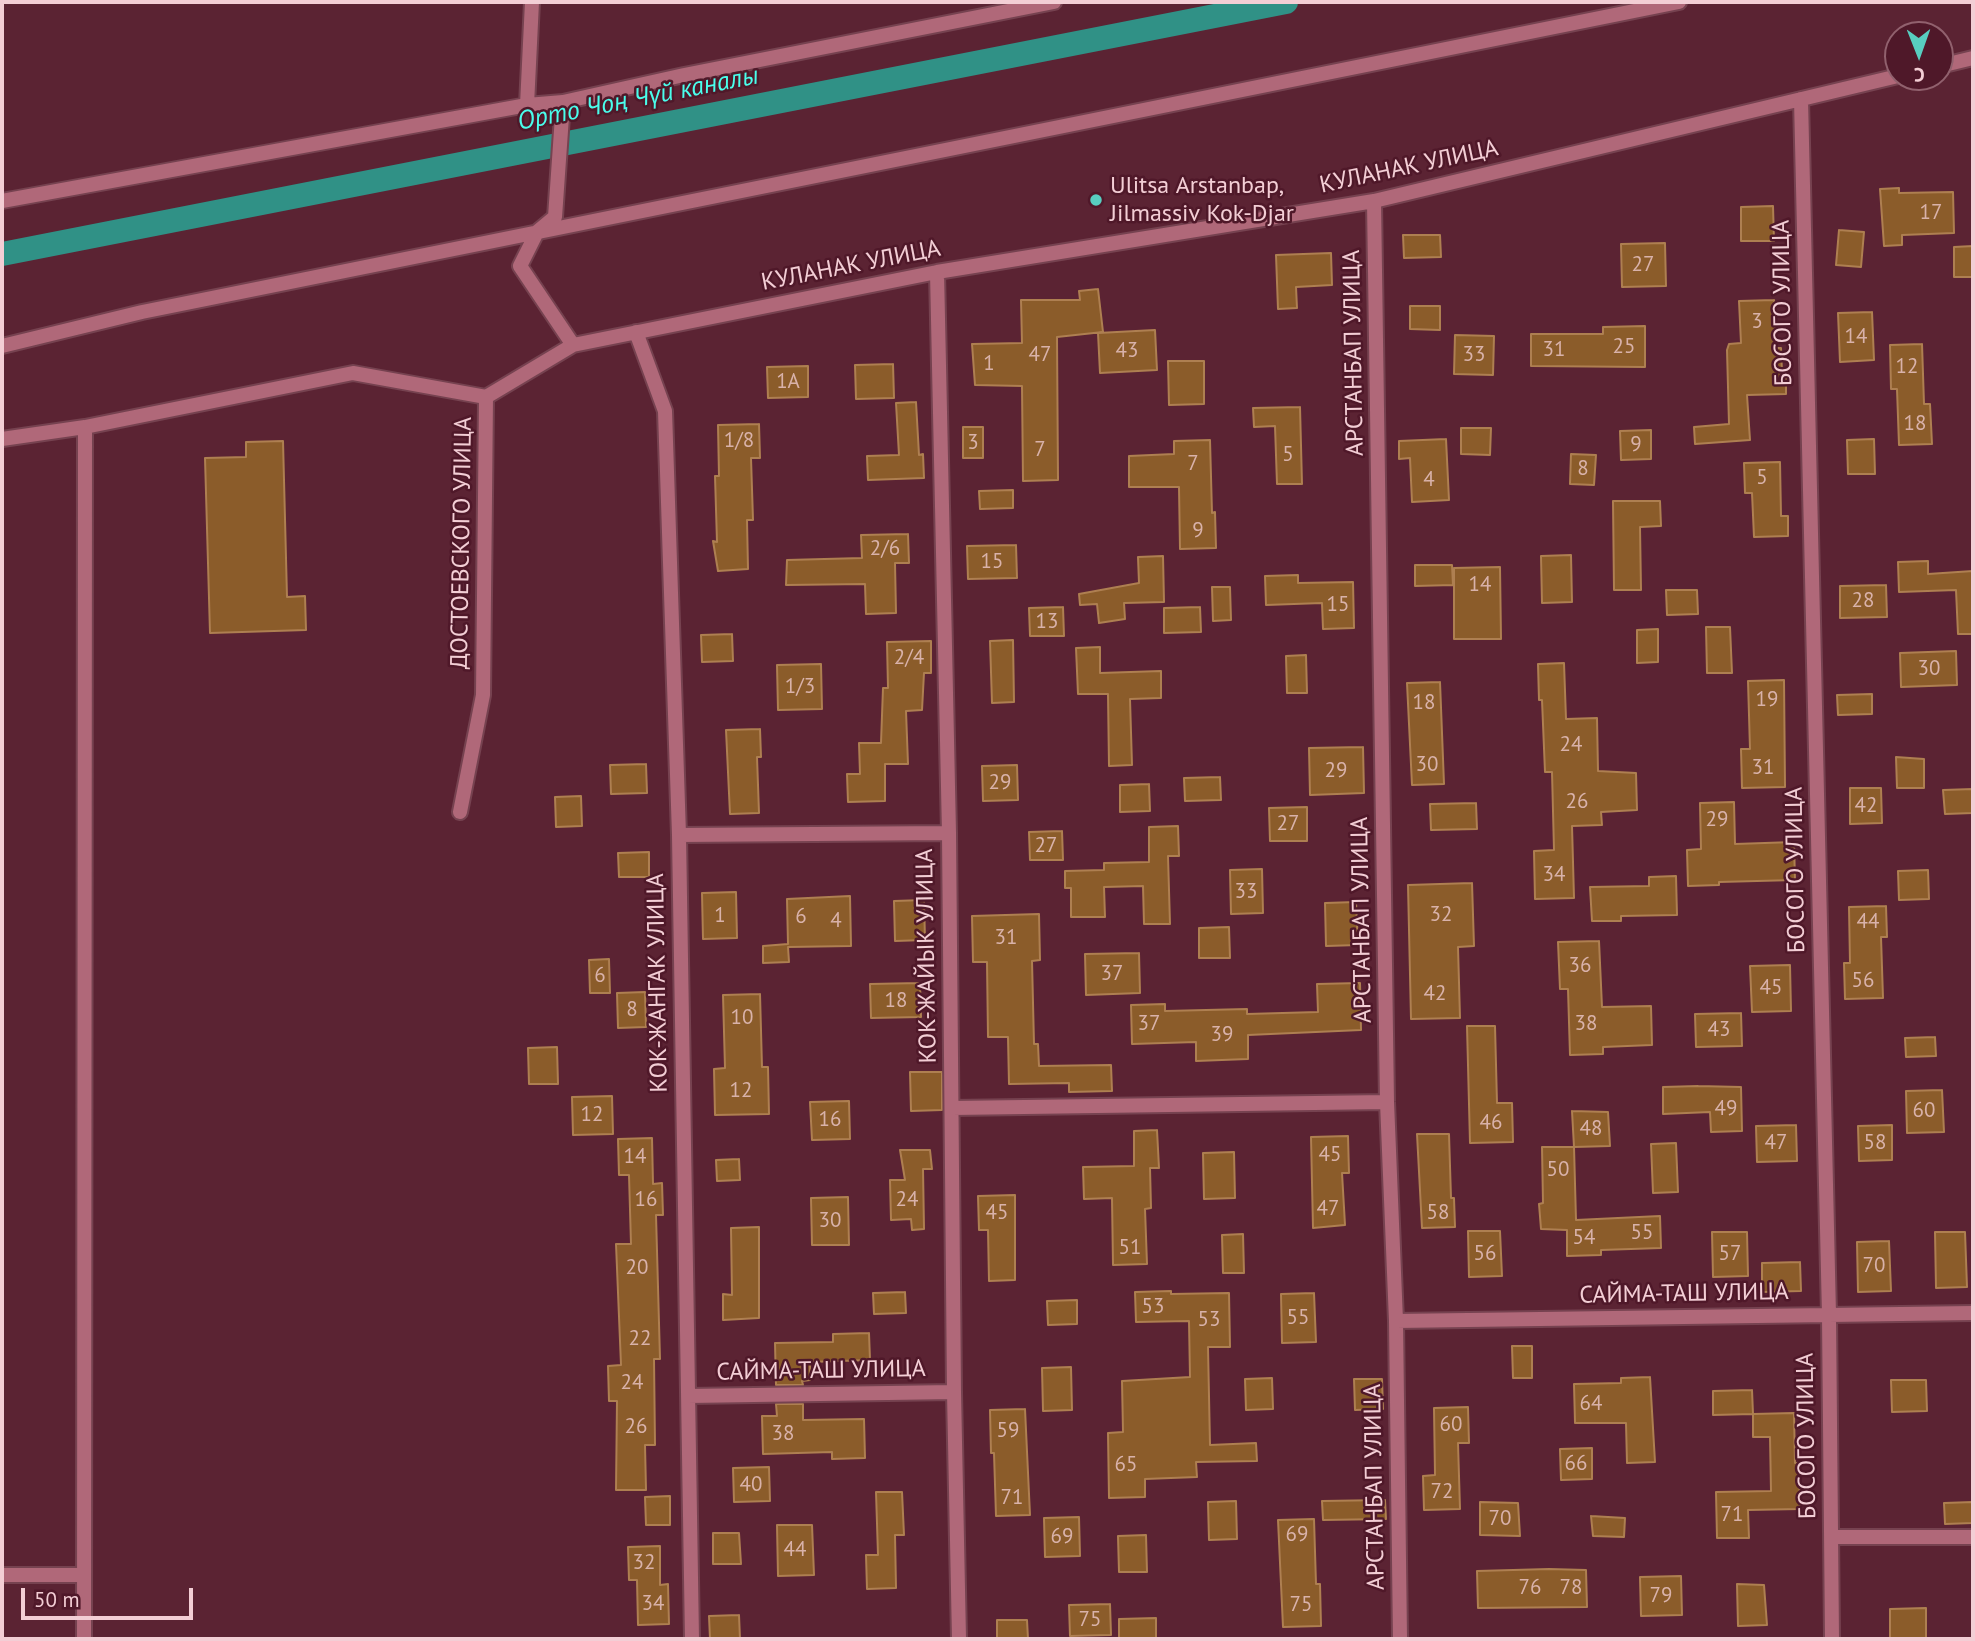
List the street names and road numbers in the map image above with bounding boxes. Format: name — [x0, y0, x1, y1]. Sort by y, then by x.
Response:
street label: КУЛАНАК УЛИЦА — [1317, 134, 1501, 200]
street label: БОСОГО УЛИЦА — [1767, 220, 1799, 386]
street label: КУЛАНАК УЛИЦА — [759, 235, 943, 297]
street label: АРСТАНБАП УЛИЦА — [1338, 250, 1370, 456]
street label: ДОСТОЕВСКОГО УЛИЦА — [445, 417, 479, 669]
street label: БОСОГО УЛИЦА — [1780, 787, 1812, 953]
street label: АРСТАНБАП УЛИЦА — [1346, 817, 1378, 1023]
street label: КОК-ЖАЙЫК УЛИЦА — [911, 848, 943, 1064]
street label: КОК-ЖАНГАК УЛИЦА — [642, 873, 674, 1093]
street label: САЙМА-ТАШ УЛИЦА — [1579, 1278, 1789, 1310]
street label: БОСОГО УЛИЦА — [1791, 1353, 1823, 1519]
street label: САЙМА-ТАШ УЛИЦА — [716, 1355, 926, 1387]
street label: АРСТАНБАП УЛИЦА — [1359, 1384, 1391, 1590]

